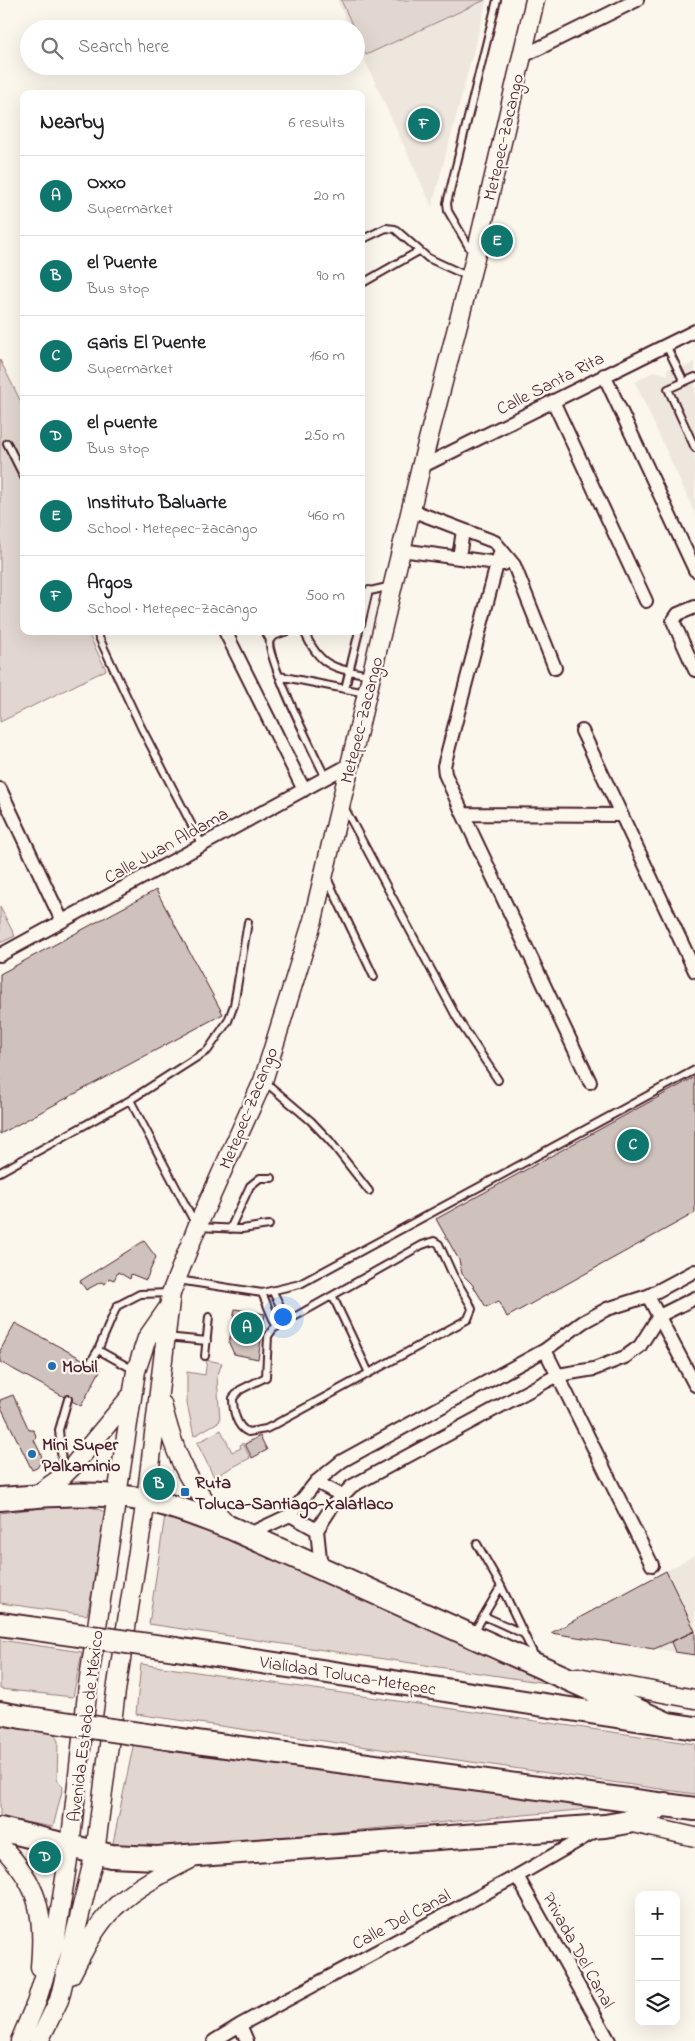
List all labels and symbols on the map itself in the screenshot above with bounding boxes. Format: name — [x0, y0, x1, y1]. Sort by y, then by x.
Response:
street label: Metepec-Zacango — [478, 71, 533, 204]
pin: F — [408, 105, 440, 143]
pin: E — [481, 222, 513, 260]
street label: Calle Santa Rita — [493, 347, 609, 423]
street label: Metepec-Zacango — [335, 654, 392, 787]
street label: Calle Juan Aldama — [100, 802, 234, 892]
street label: Metepec-Zacango — [214, 1044, 287, 1174]
pin: C — [617, 1126, 649, 1164]
your location — [270, 1304, 296, 1330]
pin: A — [231, 1309, 263, 1347]
place label: Mobil — [62, 1355, 98, 1381]
marker: Mobil — [46, 1360, 58, 1372]
place label: Mini Super Palkaminio — [42, 1433, 120, 1480]
marker: Mini Super Palkaminio — [26, 1448, 38, 1460]
pin: B — [143, 1465, 175, 1503]
place label: Ruta Toluca-Santiago-Xalatlaco — [195, 1471, 394, 1519]
marker: Ruta Toluca-Santiago-Xalatlaco — [179, 1486, 191, 1498]
street label: Avenida Estado de México — [62, 1629, 112, 1824]
street label: Vialidad Toluca-Metepec — [257, 1650, 438, 1704]
pin: D — [29, 1838, 61, 1876]
street label: Calle Del Canal — [348, 1884, 456, 1958]
street label: Privada Del Canal — [535, 1888, 620, 2014]

